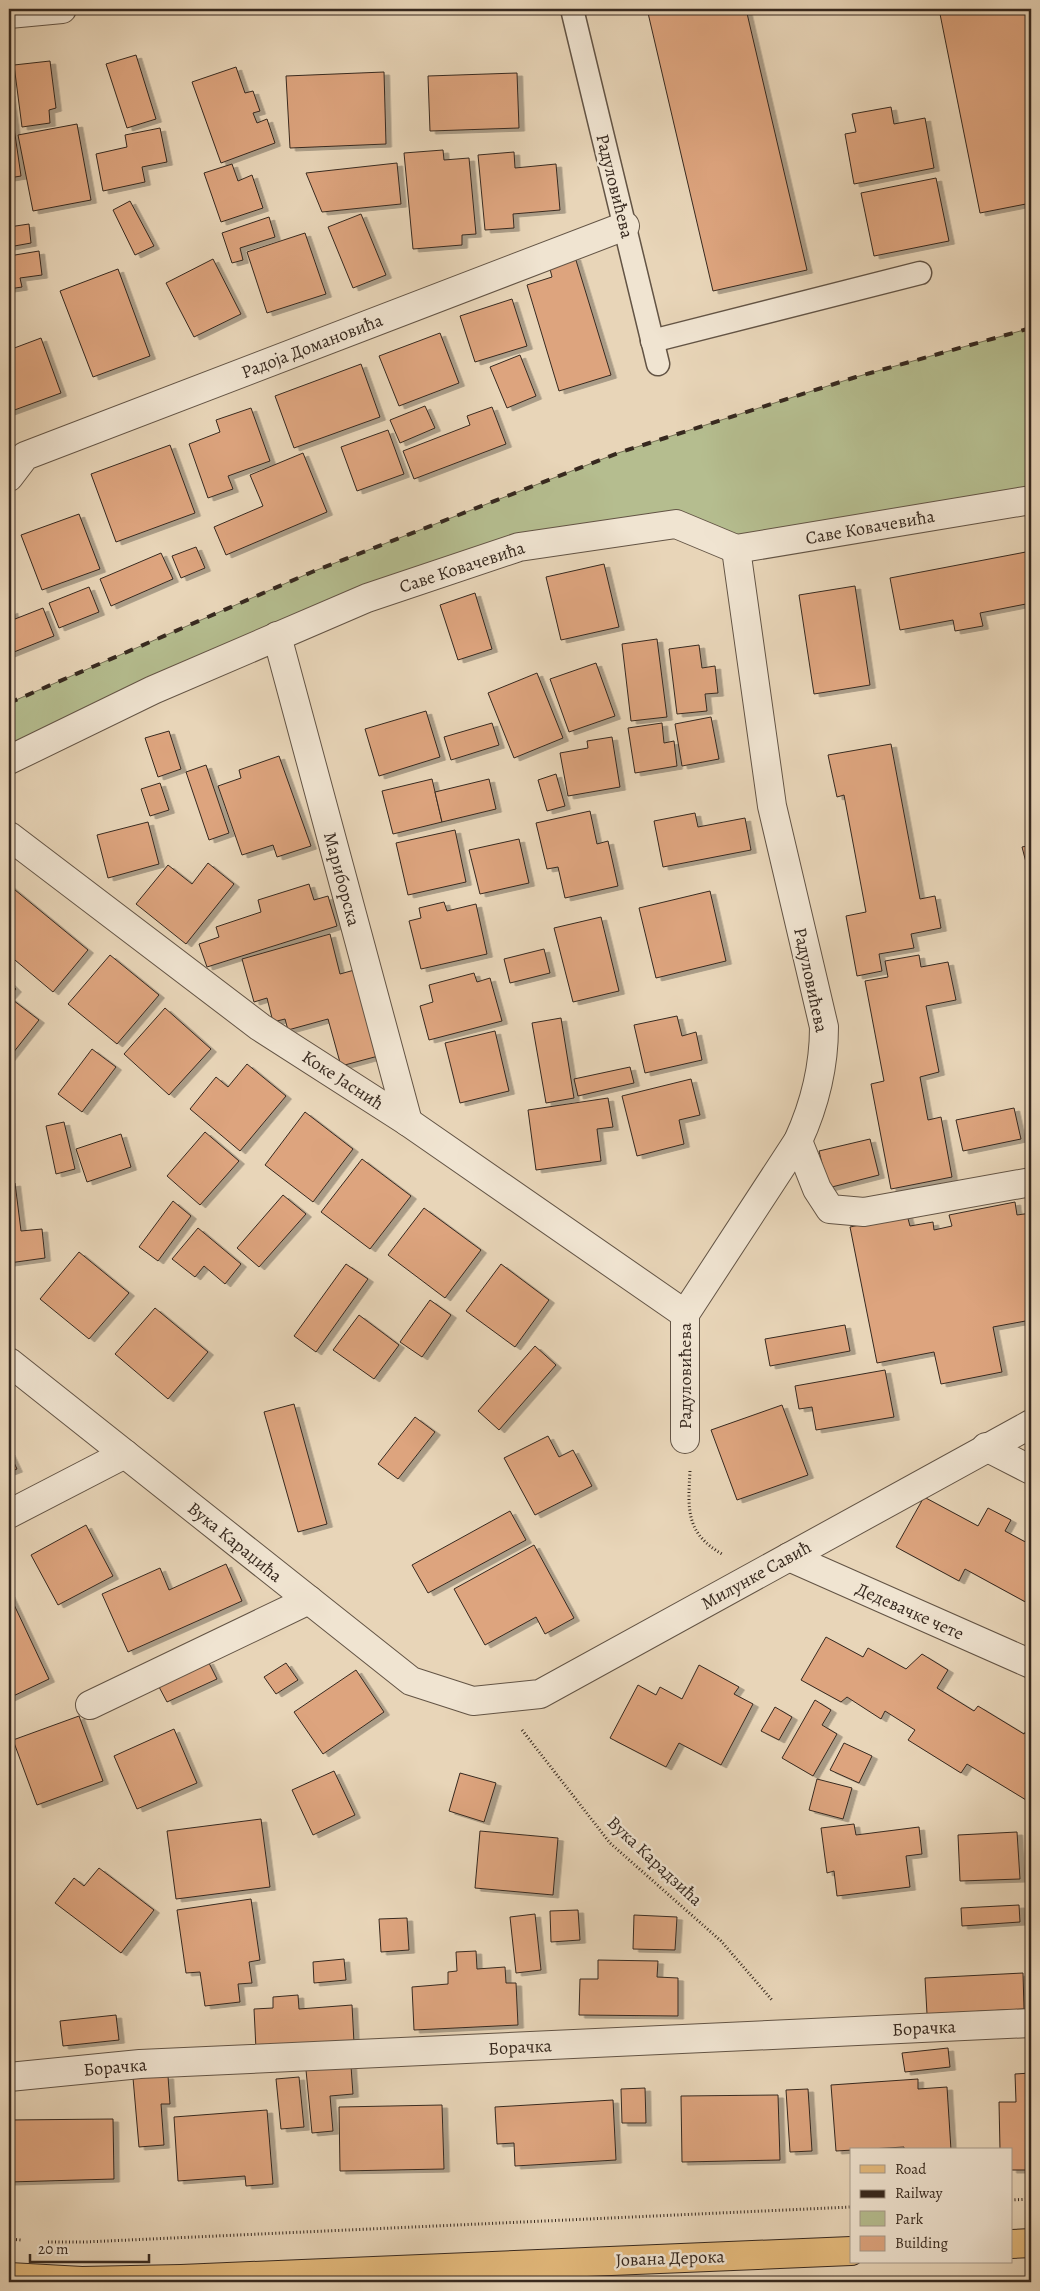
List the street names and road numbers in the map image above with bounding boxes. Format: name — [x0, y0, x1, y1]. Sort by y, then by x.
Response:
street label: Радуловићева — [590, 131, 640, 241]
street label: Радоја Домановића — [238, 308, 387, 384]
street label: Саве Ковачевића — [804, 504, 937, 550]
street label: Саве Ковачевића — [396, 535, 529, 599]
street label: Мариборска — [318, 829, 366, 929]
street label: Радуловићева — [788, 925, 834, 1035]
street label: Коке Јаснић — [297, 1045, 389, 1116]
street label: Радуловићева — [673, 1322, 697, 1429]
street label: Вука Караџића — [183, 1496, 288, 1588]
street label: Милунке Савић — [697, 1535, 816, 1615]
street label: Дедевачке чете — [852, 1576, 968, 1646]
street label: Вука Карадзића — [602, 1811, 708, 1912]
street label: Борачка — [892, 2014, 957, 2042]
street label: Борачка — [488, 2033, 553, 2061]
street label: Борачка — [82, 2052, 148, 2082]
street label: Јована Дерока — [615, 2244, 726, 2272]

